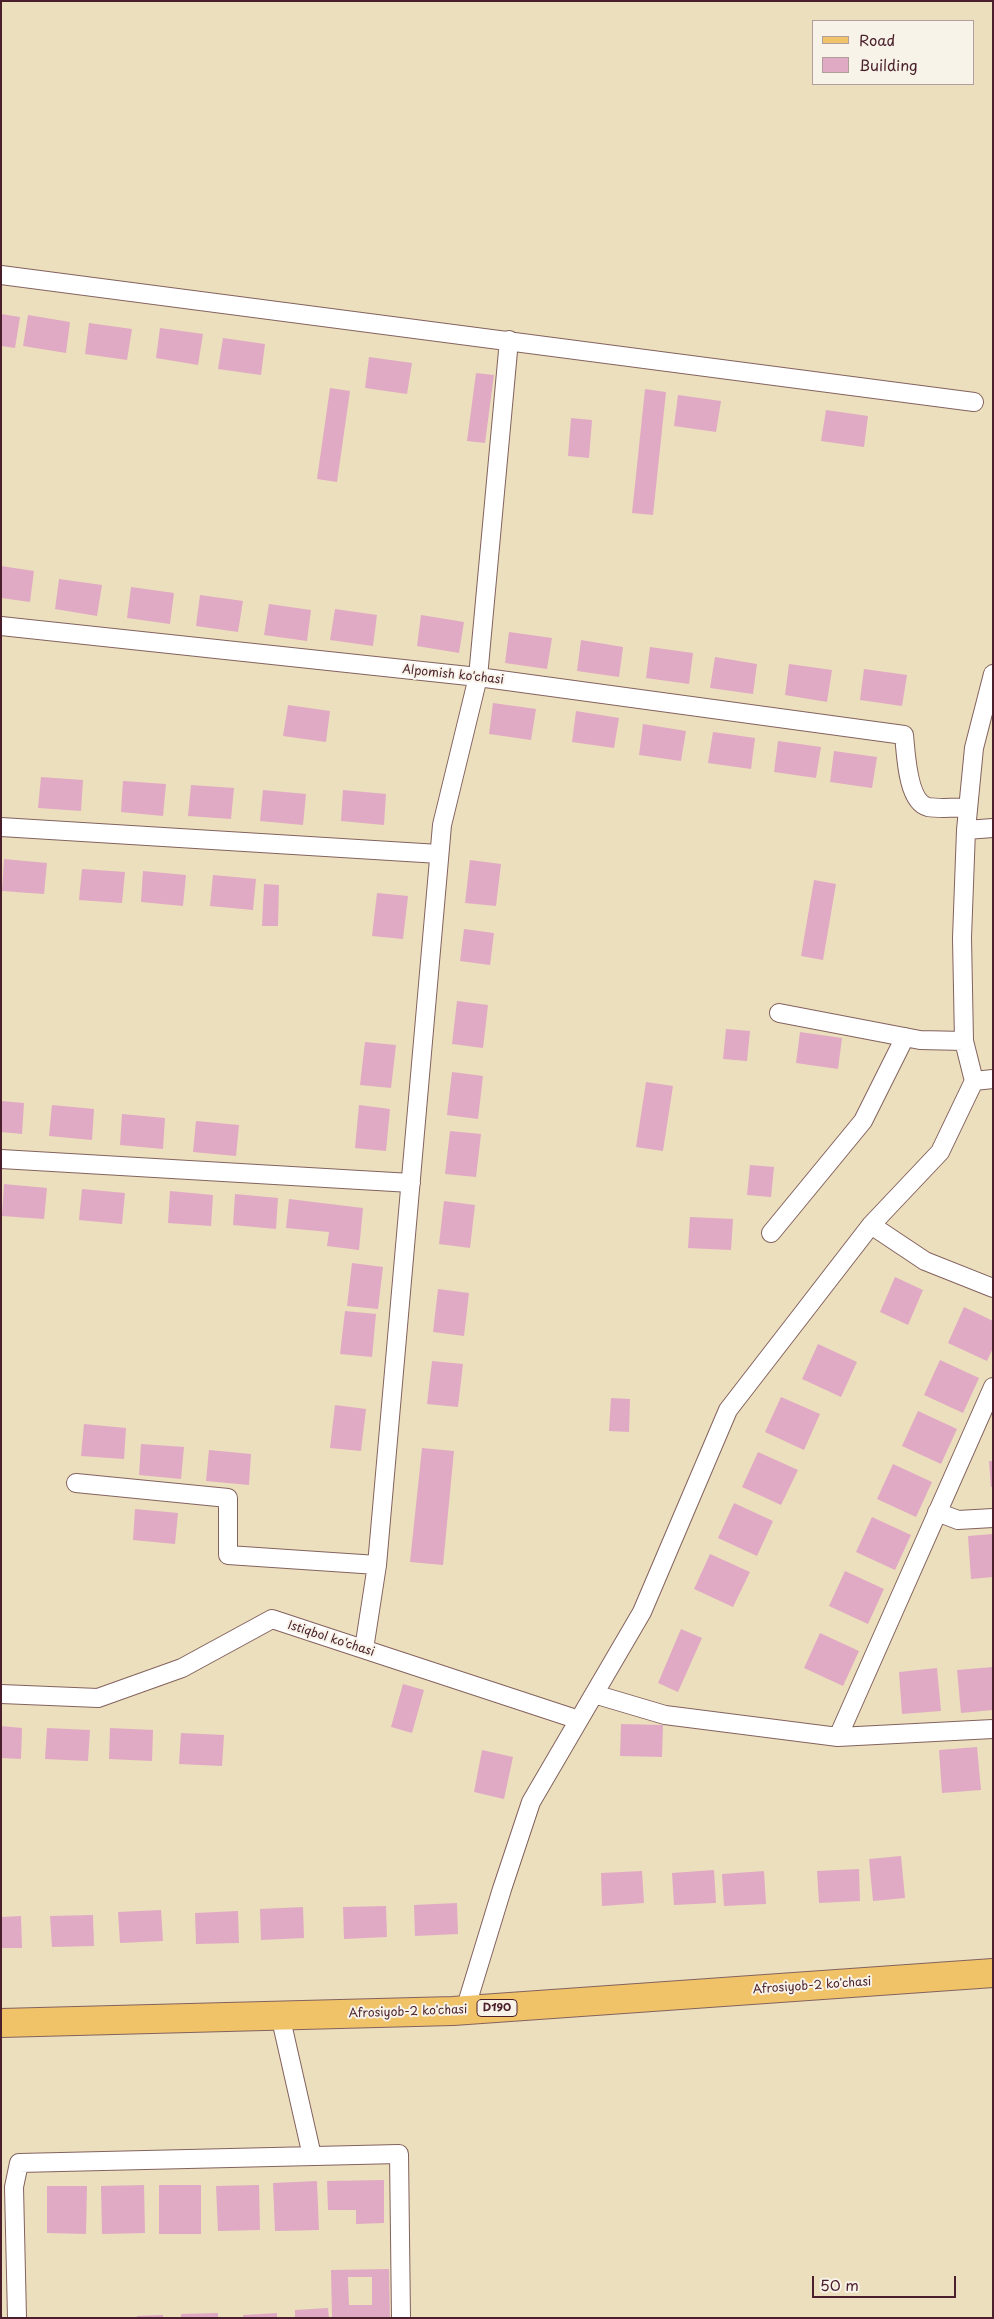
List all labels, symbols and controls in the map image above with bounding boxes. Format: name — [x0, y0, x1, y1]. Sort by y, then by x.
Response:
legend — [812, 20, 974, 85]
text: Road — [859, 28, 895, 51]
text: Building — [859, 53, 918, 76]
street label: Alpomish ko'chasi — [402, 663, 504, 687]
street label: Istiqbol ko'chasi — [286, 1618, 376, 1660]
street label: Afrosiyob-2 ko'chasi — [752, 1975, 872, 1997]
road number: D190 — [477, 2000, 517, 2016]
street label: Afrosiyob-2 ko'chasi — [348, 2003, 468, 2021]
scale bar — [814, 2266, 958, 2298]
text: 50 m — [820, 2273, 859, 2296]

